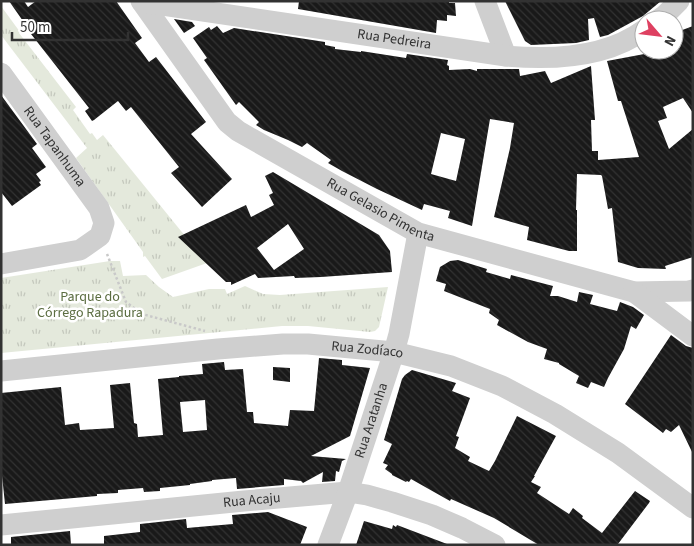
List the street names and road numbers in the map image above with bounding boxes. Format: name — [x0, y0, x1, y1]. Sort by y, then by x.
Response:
street label: Rua Pedreira — [356, 24, 433, 55]
street label: Rua Tapanhuma — [18, 102, 91, 191]
street label: Rua Gelasio Pimenta — [323, 173, 437, 247]
street label: Rua Zodíaco — [331, 336, 406, 364]
street label: Rua Aratanha — [350, 380, 393, 461]
street label: Rua Acaju — [222, 488, 281, 513]

